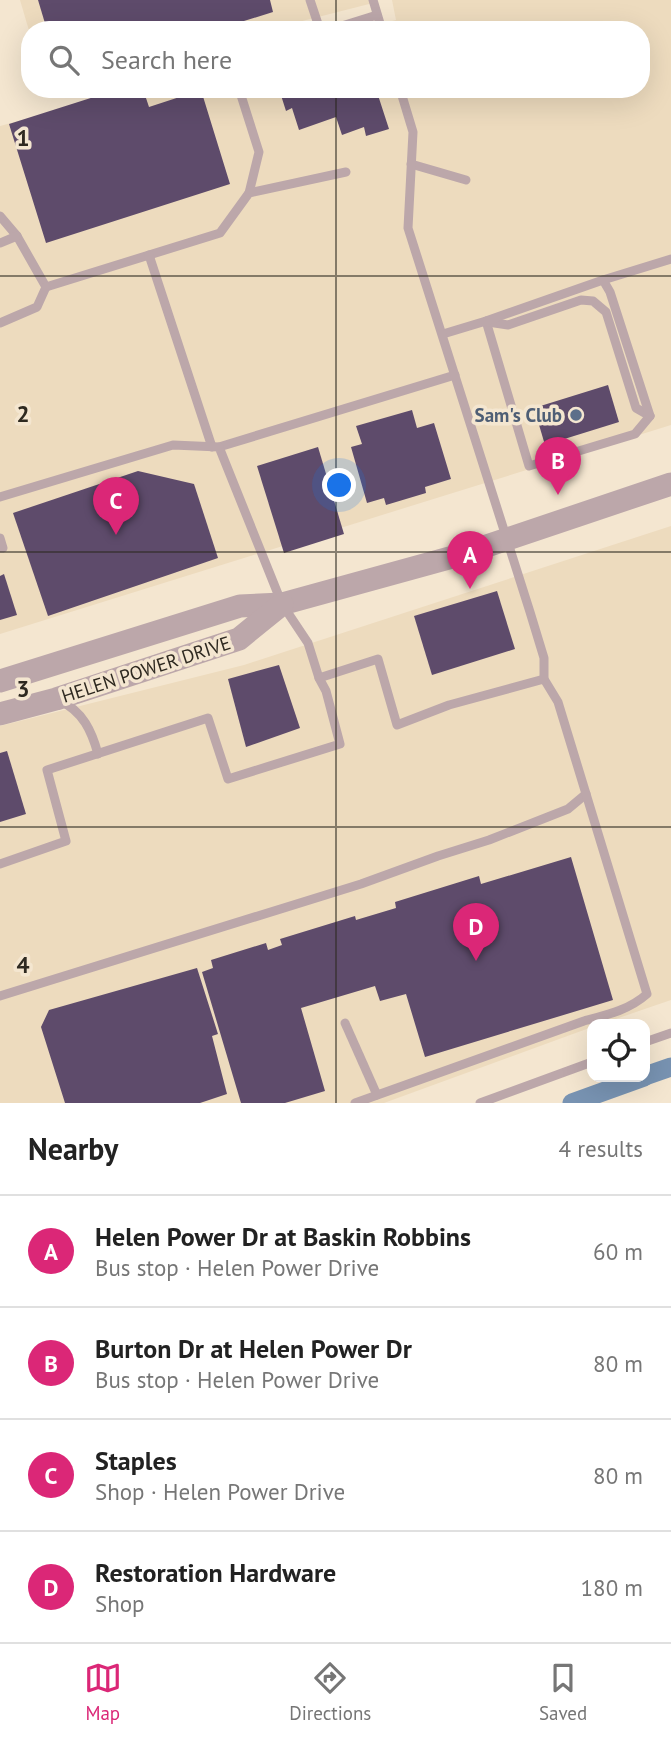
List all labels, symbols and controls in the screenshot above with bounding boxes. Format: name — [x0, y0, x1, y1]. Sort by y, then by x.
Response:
search box — [21, 21, 650, 98]
icon: search — [45, 41, 83, 79]
text: Search here — [101, 43, 232, 76]
text: 1 — [16, 123, 30, 152]
text: 2 — [16, 399, 30, 428]
place label: Sam's Club — [475, 403, 562, 427]
marker: Sam's Club — [568, 407, 584, 423]
pin: B — [535, 437, 581, 495]
your location — [322, 468, 356, 502]
pin: C — [93, 477, 139, 535]
pin: A — [447, 531, 493, 589]
street label: HELEN POWER DRIVE — [58, 630, 234, 708]
text: 3 — [16, 674, 30, 703]
pin: D — [453, 903, 499, 961]
text: 4 — [16, 950, 30, 979]
map controls — [587, 1019, 650, 1082]
button: locate — [587, 1019, 650, 1082]
text: Nearby — [28, 1129, 118, 1168]
text: 4 results — [559, 1134, 643, 1163]
text: Helen Power Dr at Baskin Robbins — [95, 1220, 471, 1253]
text: A — [44, 1237, 58, 1266]
text: 60 m — [593, 1237, 643, 1266]
text: Bus stop · Helen Power Drive — [95, 1253, 379, 1282]
text: Burton Dr at Helen Power Dr — [95, 1332, 412, 1365]
text: B — [44, 1349, 58, 1378]
text: 80 m — [593, 1349, 643, 1378]
text: Bus stop · Helen Power Drive — [95, 1365, 379, 1394]
text: Staples — [95, 1444, 177, 1477]
text: C — [45, 1461, 57, 1490]
text: 80 m — [593, 1461, 643, 1490]
text: Shop · Helen Power Drive — [95, 1477, 345, 1506]
text: Restoration Hardware — [95, 1556, 336, 1589]
text: D — [44, 1573, 58, 1602]
text: 180 m — [581, 1573, 643, 1602]
text: Shop — [95, 1589, 145, 1618]
tab: Map — [84, 1659, 122, 1725]
tab: Directions — [289, 1659, 371, 1725]
tab: Saved — [539, 1659, 587, 1725]

